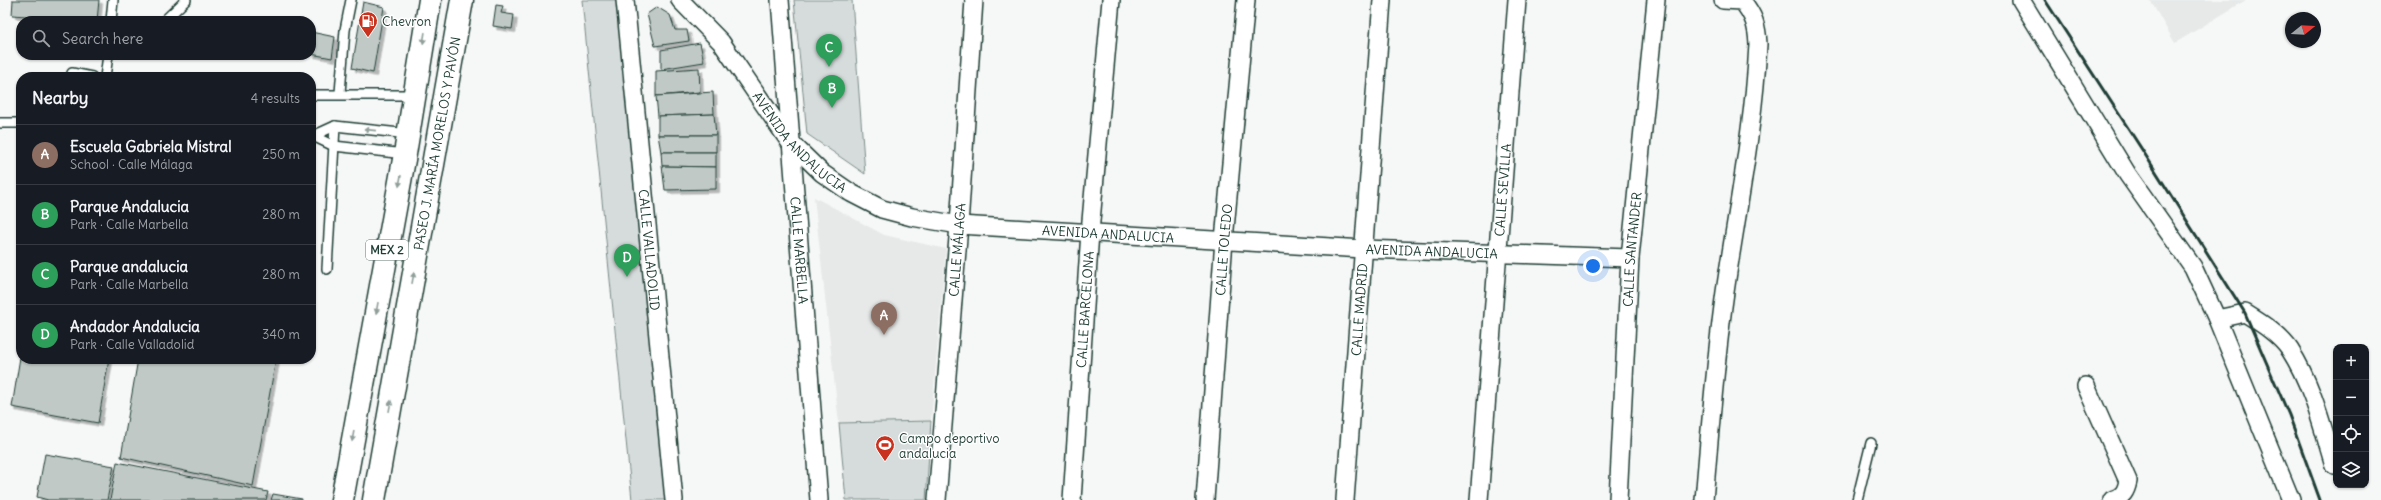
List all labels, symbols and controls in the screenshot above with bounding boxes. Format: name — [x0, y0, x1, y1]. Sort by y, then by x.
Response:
fuel station icon: Chevron — [357, 10, 379, 38]
north arrow — [2285, 12, 2321, 48]
place label: Chevron — [382, 13, 432, 30]
search box — [16, 16, 316, 60]
icon: search — [30, 27, 52, 49]
text: Search here — [62, 29, 143, 48]
one-way arrow — [421, 32, 427, 45]
pin: C — [816, 34, 842, 67]
street label: PASEO J. MARÍA MORELOS Y PAVÓN — [410, 35, 464, 252]
pin: B — [819, 75, 845, 108]
text: Nearby — [32, 87, 88, 109]
street label: AVENIDA ANDALUCIA — [749, 89, 850, 197]
text: 4 results — [251, 90, 300, 107]
one-way arrow — [364, 127, 376, 133]
text: Escuela Gabriela Mistral — [70, 137, 232, 156]
street label: CALLE SEVILLA — [1491, 143, 1515, 237]
text: A — [41, 146, 49, 163]
text: 250 m — [262, 146, 300, 163]
text: School · Calle Málaga — [70, 156, 193, 173]
one-way arrow — [397, 174, 403, 187]
street label: CALLE VALLADOLID — [635, 188, 663, 311]
street label: CALLE SANTANDER — [1620, 191, 1646, 307]
street label: CALLE MARBELLA — [786, 196, 812, 305]
text: Parque Andalucia — [70, 197, 189, 216]
street label: CALLE MÁLAGA — [945, 202, 969, 297]
street label: CALLE TOLEDO — [1212, 203, 1236, 296]
text: B — [41, 206, 49, 223]
text: 280 m — [262, 206, 300, 223]
text: Park · Calle Marbella — [70, 216, 188, 233]
street label: AVENIDA ANDALUCIA — [1042, 222, 1175, 247]
road number: MEX 2 — [366, 240, 408, 260]
street label: AVENIDA ANDALUCIA — [1365, 241, 1498, 263]
pin: D — [614, 244, 640, 277]
street label: CALLE BARCELONA — [1073, 251, 1098, 368]
your location — [1583, 256, 1603, 276]
text: Parque andalucia — [70, 257, 188, 276]
street label: CALLE MADRID — [1348, 262, 1372, 357]
text: C — [41, 266, 49, 283]
text: 280 m — [262, 266, 300, 283]
one-way arrow — [410, 272, 416, 285]
text: Park · Calle Marbella — [70, 276, 188, 293]
one-way arrow — [374, 302, 380, 315]
pin: A — [871, 302, 897, 335]
text: Andador Andalucia — [70, 317, 200, 336]
text: D — [40, 326, 50, 343]
text: 340 m — [262, 326, 300, 343]
text: Park · Calle Valladolid — [70, 336, 194, 353]
map controls — [2333, 344, 2369, 488]
button: + — [2333, 344, 2369, 380]
button: − — [2333, 380, 2369, 416]
one-way arrow — [387, 400, 393, 413]
button: locate — [2333, 416, 2369, 452]
one-way arrow — [350, 430, 356, 442]
place label: Campo deportivo andalucia — [899, 430, 1000, 462]
sports icon: Campo deportivo andalucia — [874, 434, 896, 462]
button: layers — [2333, 452, 2369, 488]

